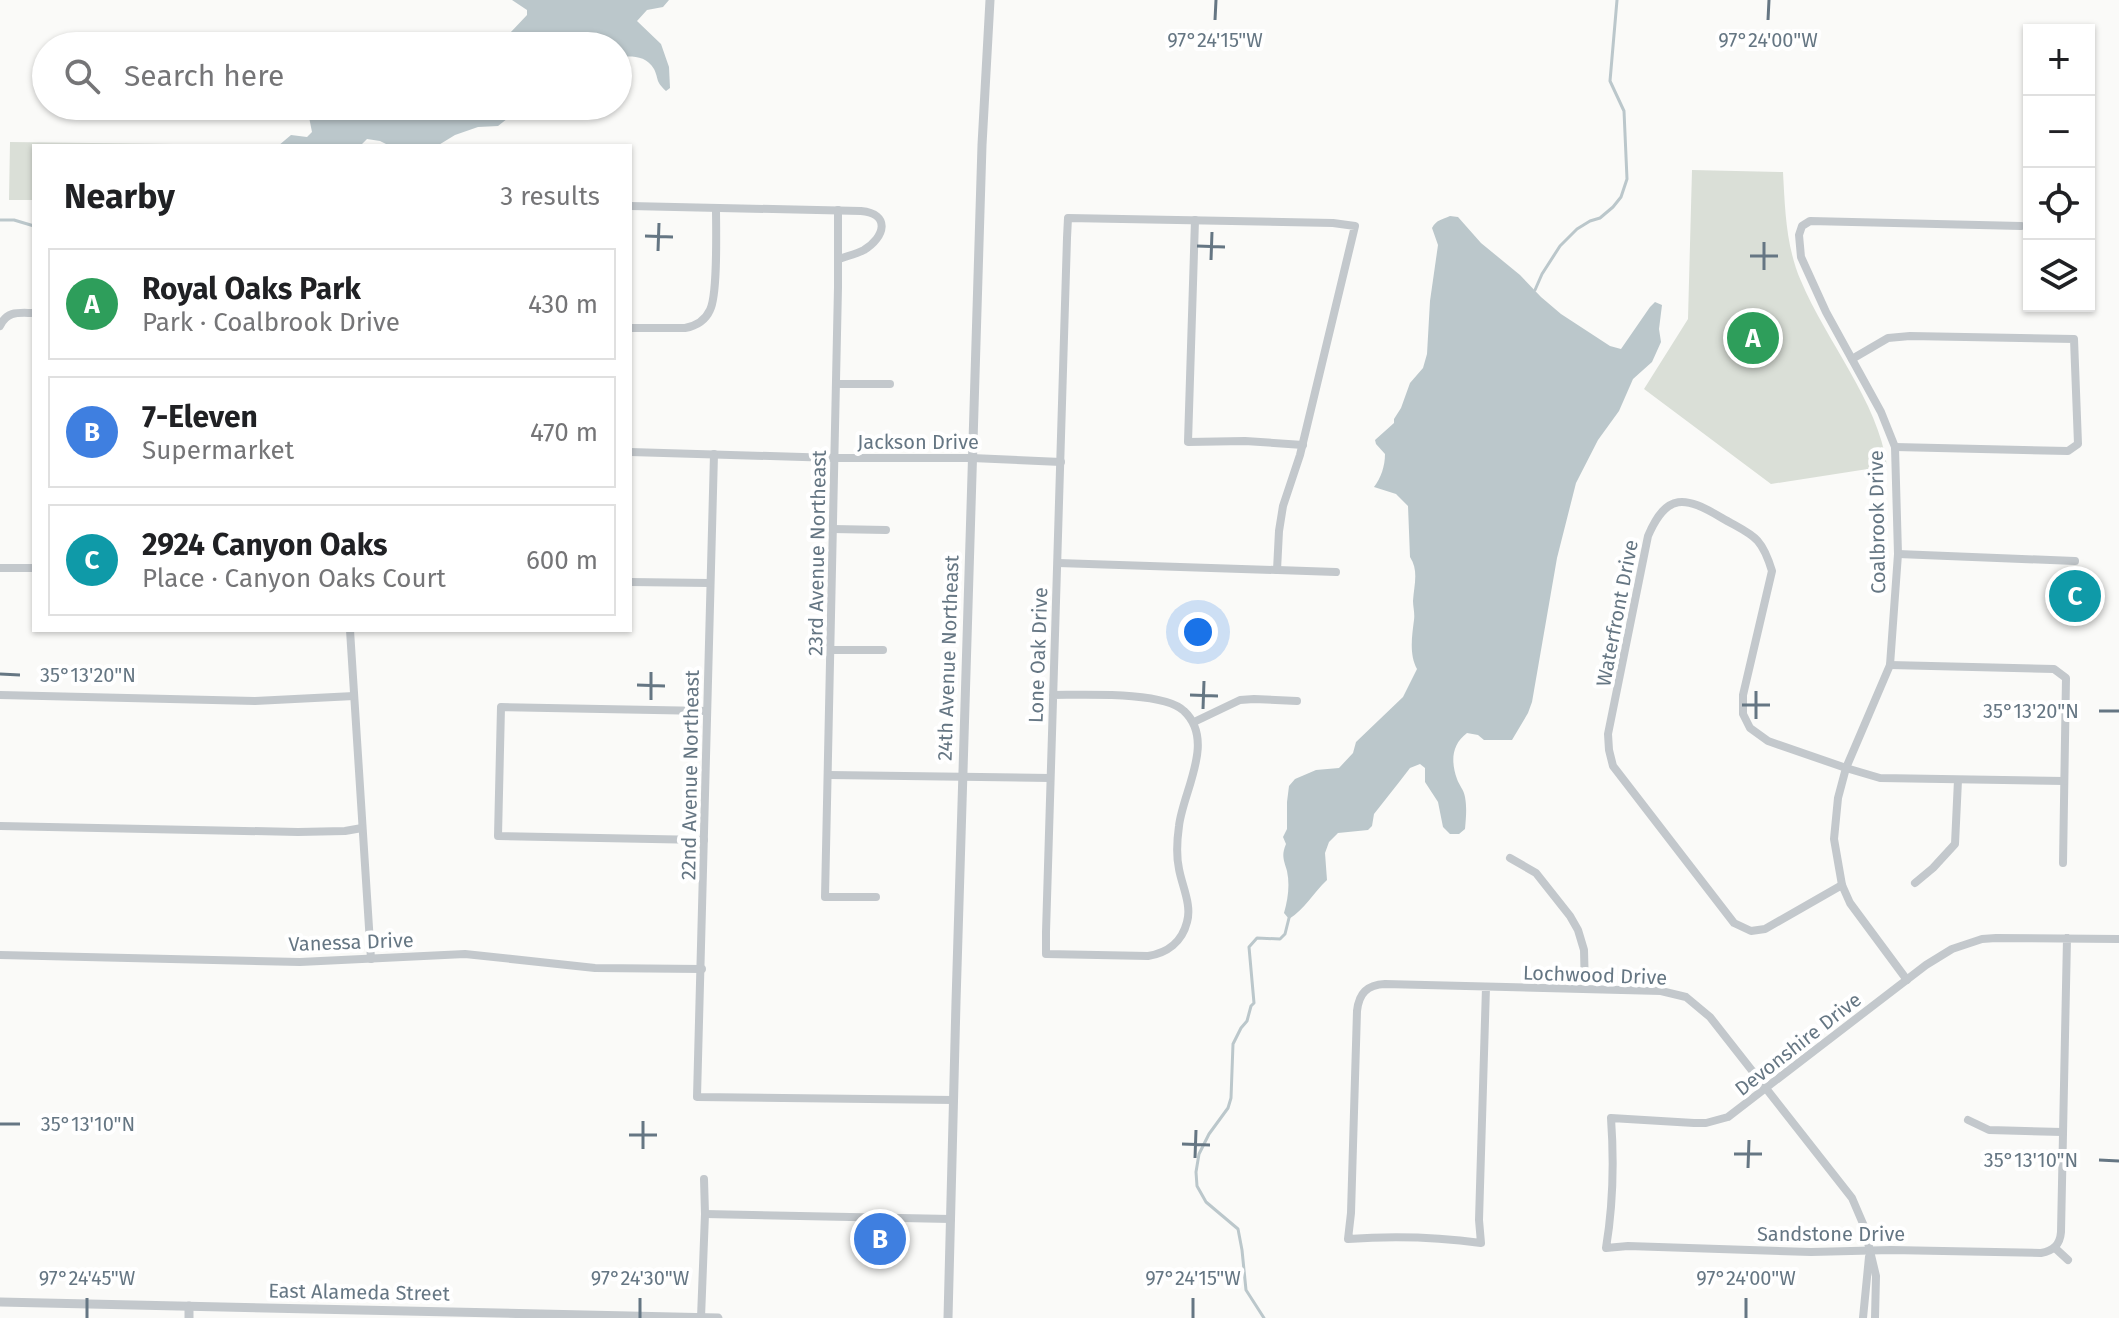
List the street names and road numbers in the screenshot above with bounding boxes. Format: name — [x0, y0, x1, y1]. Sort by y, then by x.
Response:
street label: Jackson Drive — [857, 430, 979, 454]
street label: 23rd Avenue Northeast — [803, 449, 831, 656]
street label: Coalbrook Drive — [1864, 450, 1890, 594]
street label: Waterfront Drive — [1591, 538, 1643, 688]
street label: 24th Avenue Northeast — [932, 554, 964, 761]
street label: Lone Oak Drive — [1024, 587, 1052, 723]
street label: 22nd Avenue Northeast — [676, 669, 704, 880]
street label: Vanessa Drive — [288, 928, 414, 956]
street label: Lochwood Drive — [1522, 960, 1668, 990]
street label: Devonshire Drive — [1730, 987, 1866, 1101]
street label: Sandstone Drive — [1757, 1222, 1905, 1246]
street label: East Alameda Street — [268, 1278, 451, 1306]

